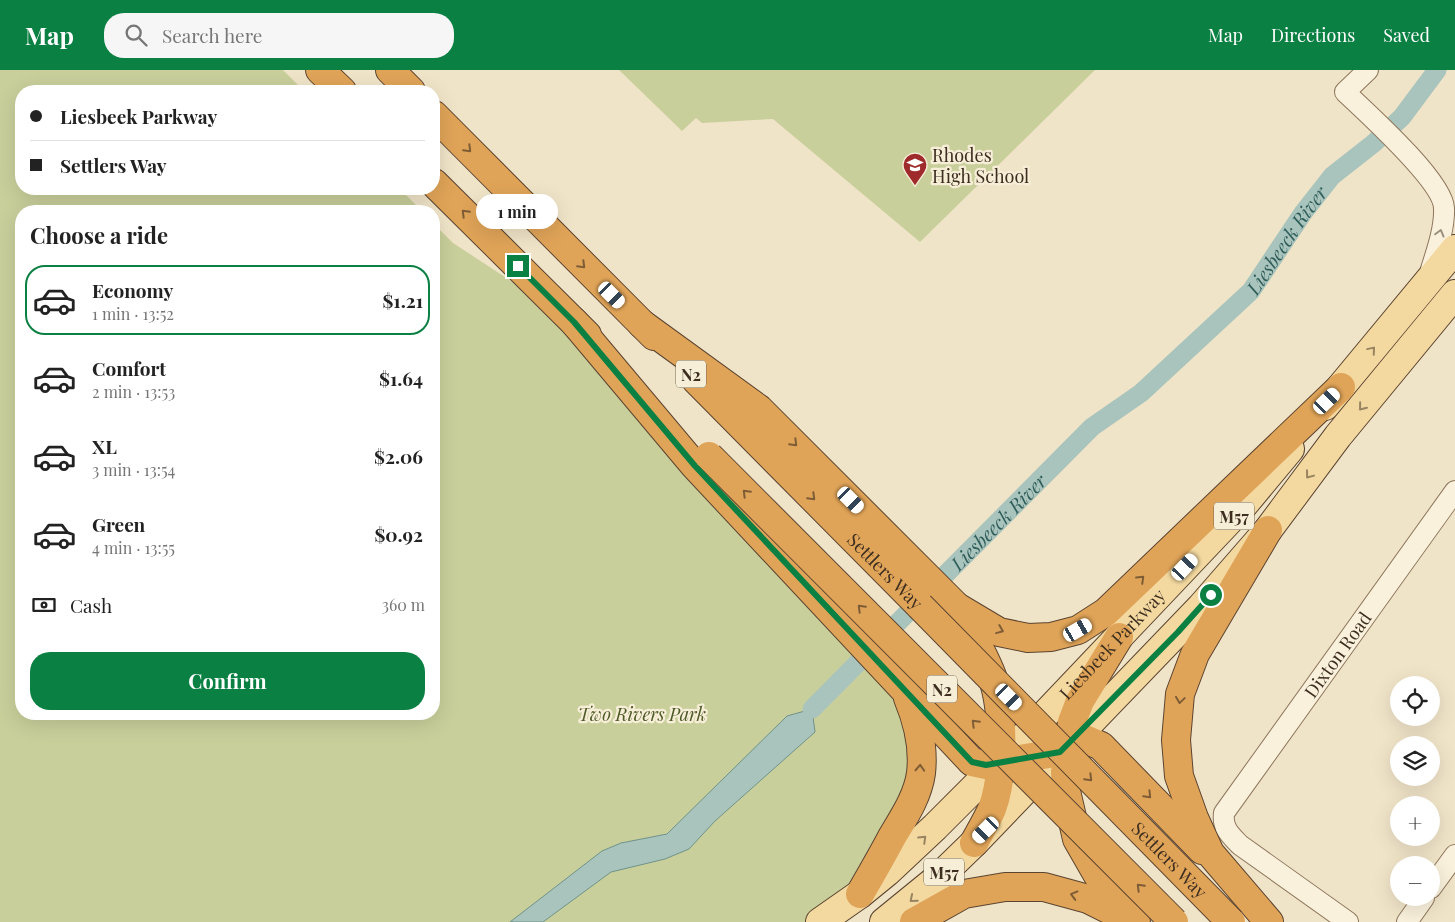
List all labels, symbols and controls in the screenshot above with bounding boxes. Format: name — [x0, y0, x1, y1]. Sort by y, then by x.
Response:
search box — [104, 13, 454, 58]
text: Map — [25, 19, 74, 51]
icon: search — [122, 21, 150, 49]
text: Search here — [162, 22, 262, 48]
text: Map — [1208, 23, 1243, 47]
text: Directions — [1271, 23, 1355, 47]
text: Saved — [1383, 23, 1430, 47]
text: Liesbeek Parkway — [60, 103, 217, 129]
one-way arrow — [462, 143, 471, 152]
place label: Rhodes High School — [932, 143, 1029, 188]
text: Settlers Way — [60, 152, 167, 178]
school or university icon: Rhodes High School — [902, 152, 928, 186]
water label: Liesbeeck River — [1239, 180, 1333, 300]
callout: 1 min — [477, 194, 559, 228]
text: 1 min — [497, 201, 537, 222]
one-way arrow — [462, 210, 471, 219]
text: Choose a ride — [30, 220, 168, 250]
one-way arrow — [1435, 229, 1445, 238]
route end — [507, 255, 529, 277]
one-way arrow — [577, 259, 586, 268]
text: Economy — [92, 277, 173, 303]
icon: car — [32, 278, 77, 323]
car — [596, 279, 627, 311]
text: $1.21 — [382, 287, 423, 313]
text: 1 min · 13:52 — [92, 303, 174, 324]
one-way arrow — [1367, 347, 1375, 356]
text: Comfort — [92, 355, 166, 381]
icon: car — [32, 356, 77, 401]
road number: N2 — [676, 360, 706, 388]
text: $1.64 — [379, 365, 423, 391]
text: 2 min · 13:53 — [92, 381, 175, 402]
car — [1311, 385, 1343, 417]
one-way arrow — [1360, 401, 1368, 410]
text: XL — [92, 433, 117, 459]
icon: car — [32, 434, 77, 479]
one-way arrow — [788, 438, 797, 447]
text: $2.06 — [374, 443, 423, 469]
text: 3 min · 13:54 — [92, 459, 176, 480]
water label: Liesbeeck River — [944, 467, 1052, 576]
one-way arrow — [1306, 469, 1315, 479]
car — [835, 484, 866, 516]
one-way arrow — [743, 489, 752, 498]
one-way arrow — [806, 491, 815, 500]
road number: M57 — [1214, 502, 1254, 530]
text: Green — [92, 511, 145, 537]
icon: car — [32, 512, 77, 557]
text: $0.92 — [374, 521, 423, 547]
street label: Settlers Way — [842, 528, 928, 614]
text: 4 min · 13:55 — [92, 537, 175, 558]
car — [1169, 551, 1200, 583]
one-way arrow — [1136, 576, 1145, 585]
street label: Liesbeek Parkway — [1054, 583, 1170, 705]
route start — [1200, 584, 1222, 606]
icon: cash — [30, 591, 58, 619]
text: Cash — [70, 592, 112, 618]
text: 360 m — [382, 594, 425, 615]
one-way arrow — [858, 605, 867, 614]
street label: Dixton Road — [1299, 607, 1377, 702]
car — [1061, 616, 1094, 644]
one-way arrow — [995, 624, 1004, 635]
button: Confirm — [30, 652, 425, 710]
road number: N2 — [927, 676, 957, 702]
map controls — [1390, 676, 1440, 906]
button: locate — [1390, 676, 1440, 726]
car — [993, 681, 1024, 713]
one-way arrow — [1175, 696, 1186, 704]
park label: Two Rivers Park — [578, 702, 706, 726]
one-way arrow — [972, 720, 981, 729]
button: layers — [1390, 736, 1440, 786]
one-way arrow — [915, 764, 926, 772]
one-way arrow — [1083, 772, 1092, 781]
one-way arrow — [1142, 789, 1151, 798]
button: + — [1390, 796, 1440, 846]
car — [970, 814, 1001, 846]
street label: Settlers Way — [1127, 816, 1213, 903]
one-way arrow — [917, 836, 926, 845]
button: − — [1390, 856, 1440, 906]
road number: M57 — [924, 859, 964, 886]
one-way arrow — [1136, 884, 1145, 893]
one-way arrow — [1069, 890, 1078, 901]
one-way arrow — [909, 893, 918, 902]

